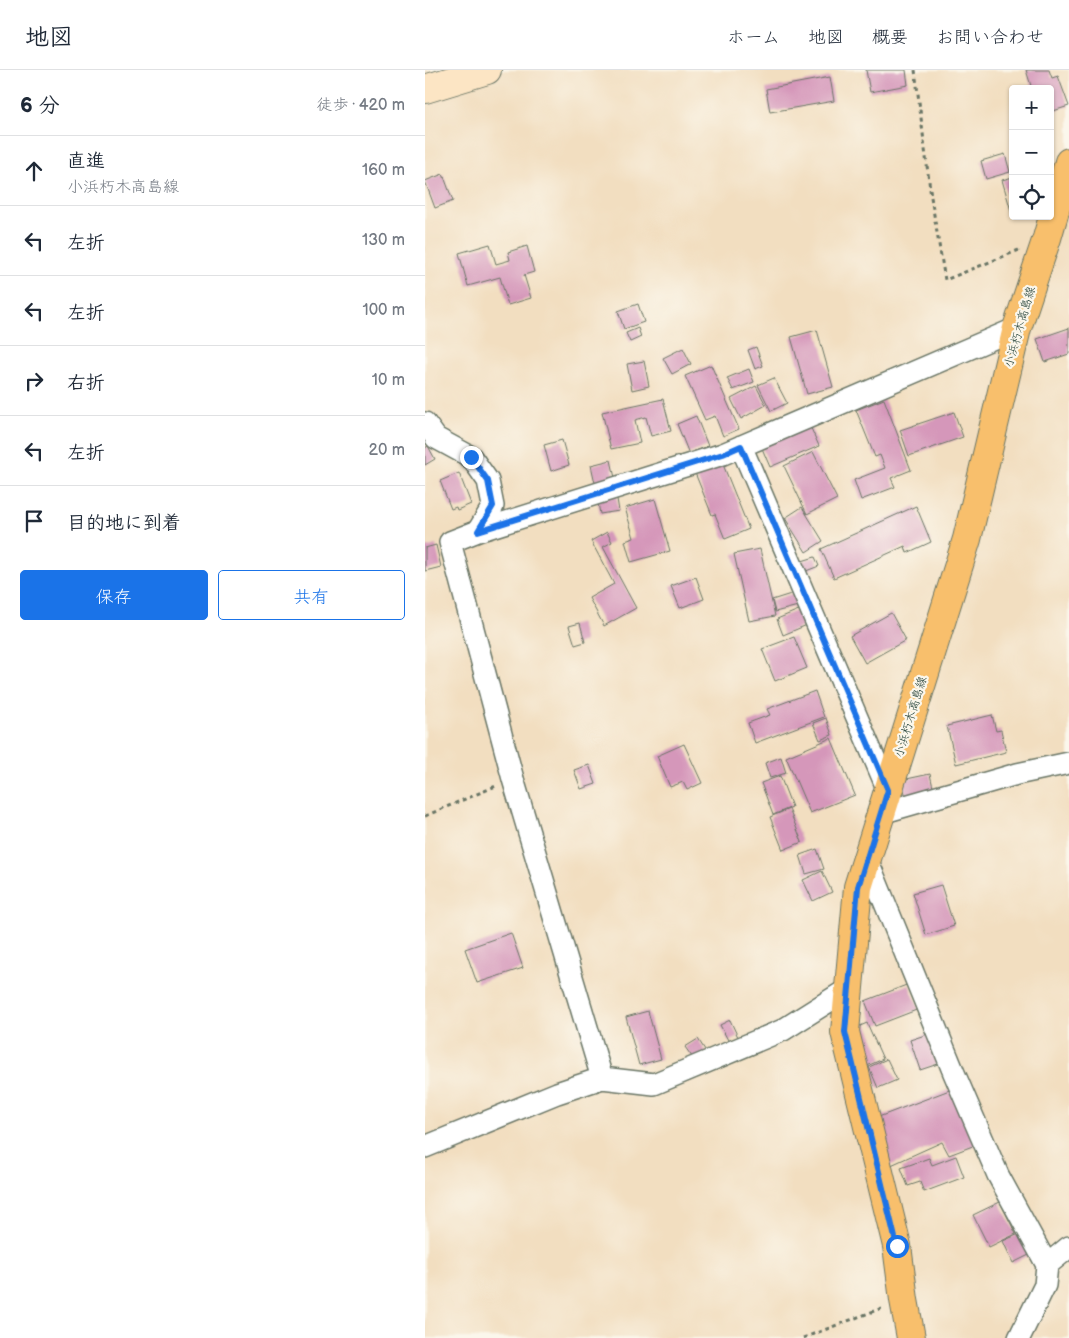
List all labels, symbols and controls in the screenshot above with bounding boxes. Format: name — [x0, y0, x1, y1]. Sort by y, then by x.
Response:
text: 地図 — [25, 23, 73, 52]
text: ホーム — [727, 27, 780, 48]
text: 地図 — [808, 27, 844, 48]
text: 概要 — [872, 27, 908, 48]
text: お問い合わせ — [936, 27, 1044, 48]
map controls — [1009, 85, 1054, 220]
button: + — [1009, 85, 1054, 130]
text: 6 分 — [20, 93, 59, 118]
text: 徒歩 · 420 m — [316, 96, 405, 115]
button: − — [1009, 130, 1054, 175]
text: 直進 — [67, 150, 105, 173]
icon: ahead — [20, 157, 48, 185]
text: 160 m — [362, 161, 405, 180]
button: locate — [1009, 175, 1054, 220]
text: 小浜朽木高島線 — [67, 178, 179, 197]
icon: left — [20, 227, 48, 255]
text: 130 m — [362, 231, 405, 250]
text: 左折 — [67, 232, 105, 255]
street label: 小浜朽木高島線 — [1001, 285, 1039, 369]
icon: left — [20, 297, 48, 325]
text: 100 m — [362, 301, 405, 320]
text: 左折 — [67, 302, 105, 325]
icon: right — [20, 367, 48, 395]
text: 10 m — [372, 371, 405, 390]
text: 右折 — [67, 372, 105, 395]
icon: left — [20, 437, 48, 465]
text: 20 m — [369, 441, 405, 460]
text: 左折 — [67, 442, 105, 465]
route end — [460, 446, 483, 469]
icon: arrive — [20, 507, 48, 535]
text: 目的地に到着 — [67, 512, 181, 535]
button: 保存 — [20, 570, 208, 620]
button: 共有 — [218, 570, 405, 620]
street label: 小浜朽木高島線 — [892, 675, 930, 759]
route start — [886, 1235, 909, 1258]

